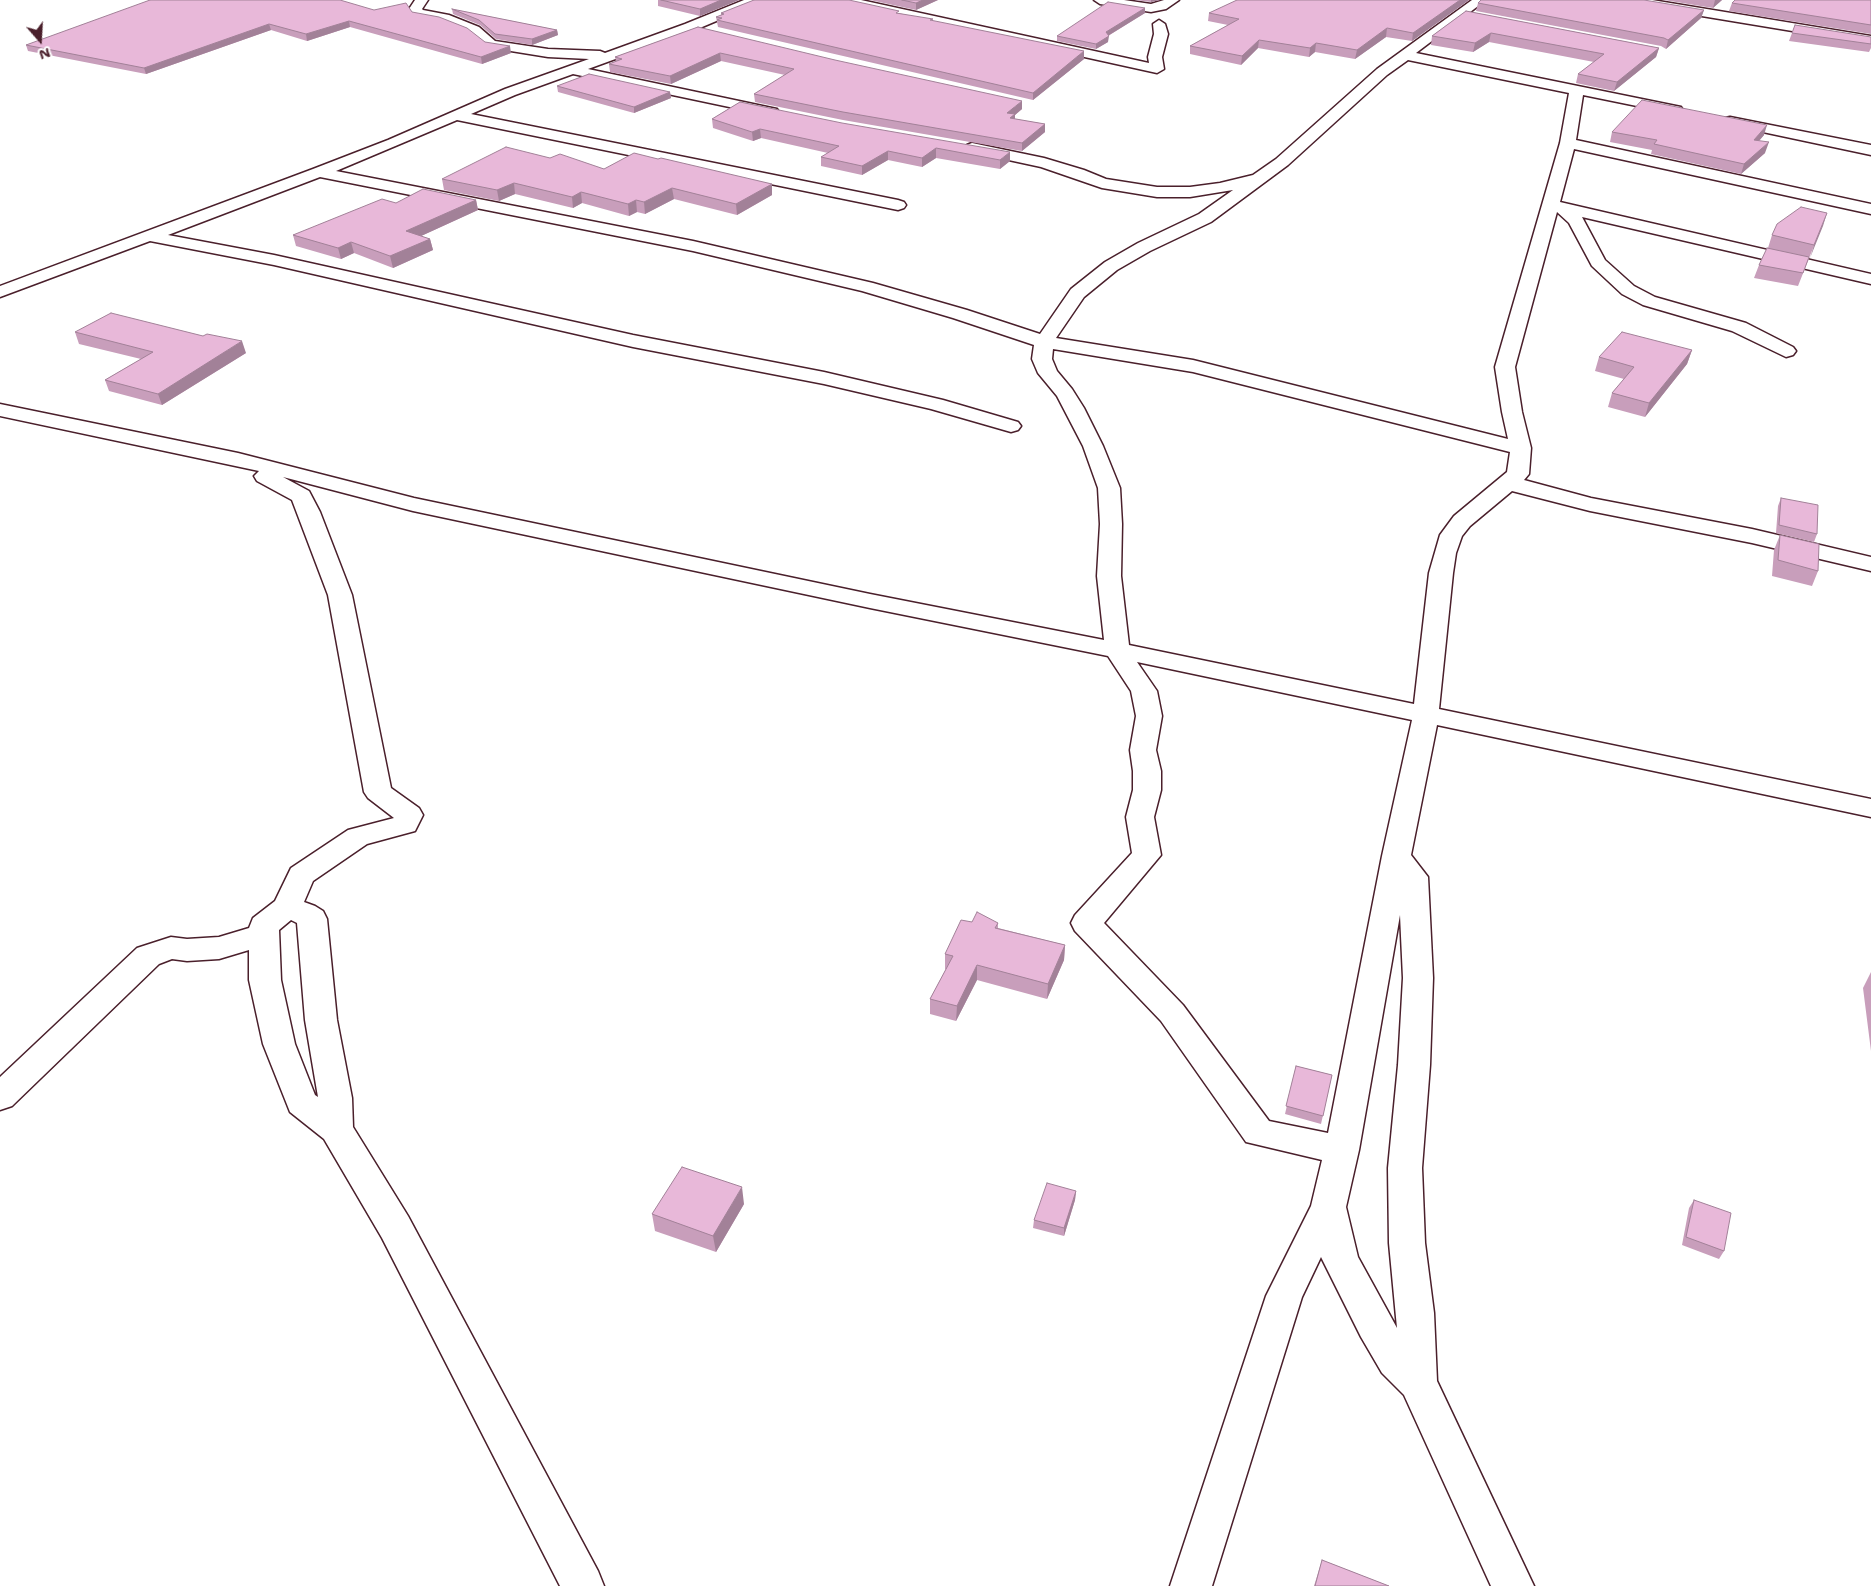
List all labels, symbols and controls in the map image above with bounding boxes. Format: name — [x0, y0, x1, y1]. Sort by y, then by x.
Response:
north arrow — [15, 15, 65, 65]
text: N — [37, 44, 53, 64]

